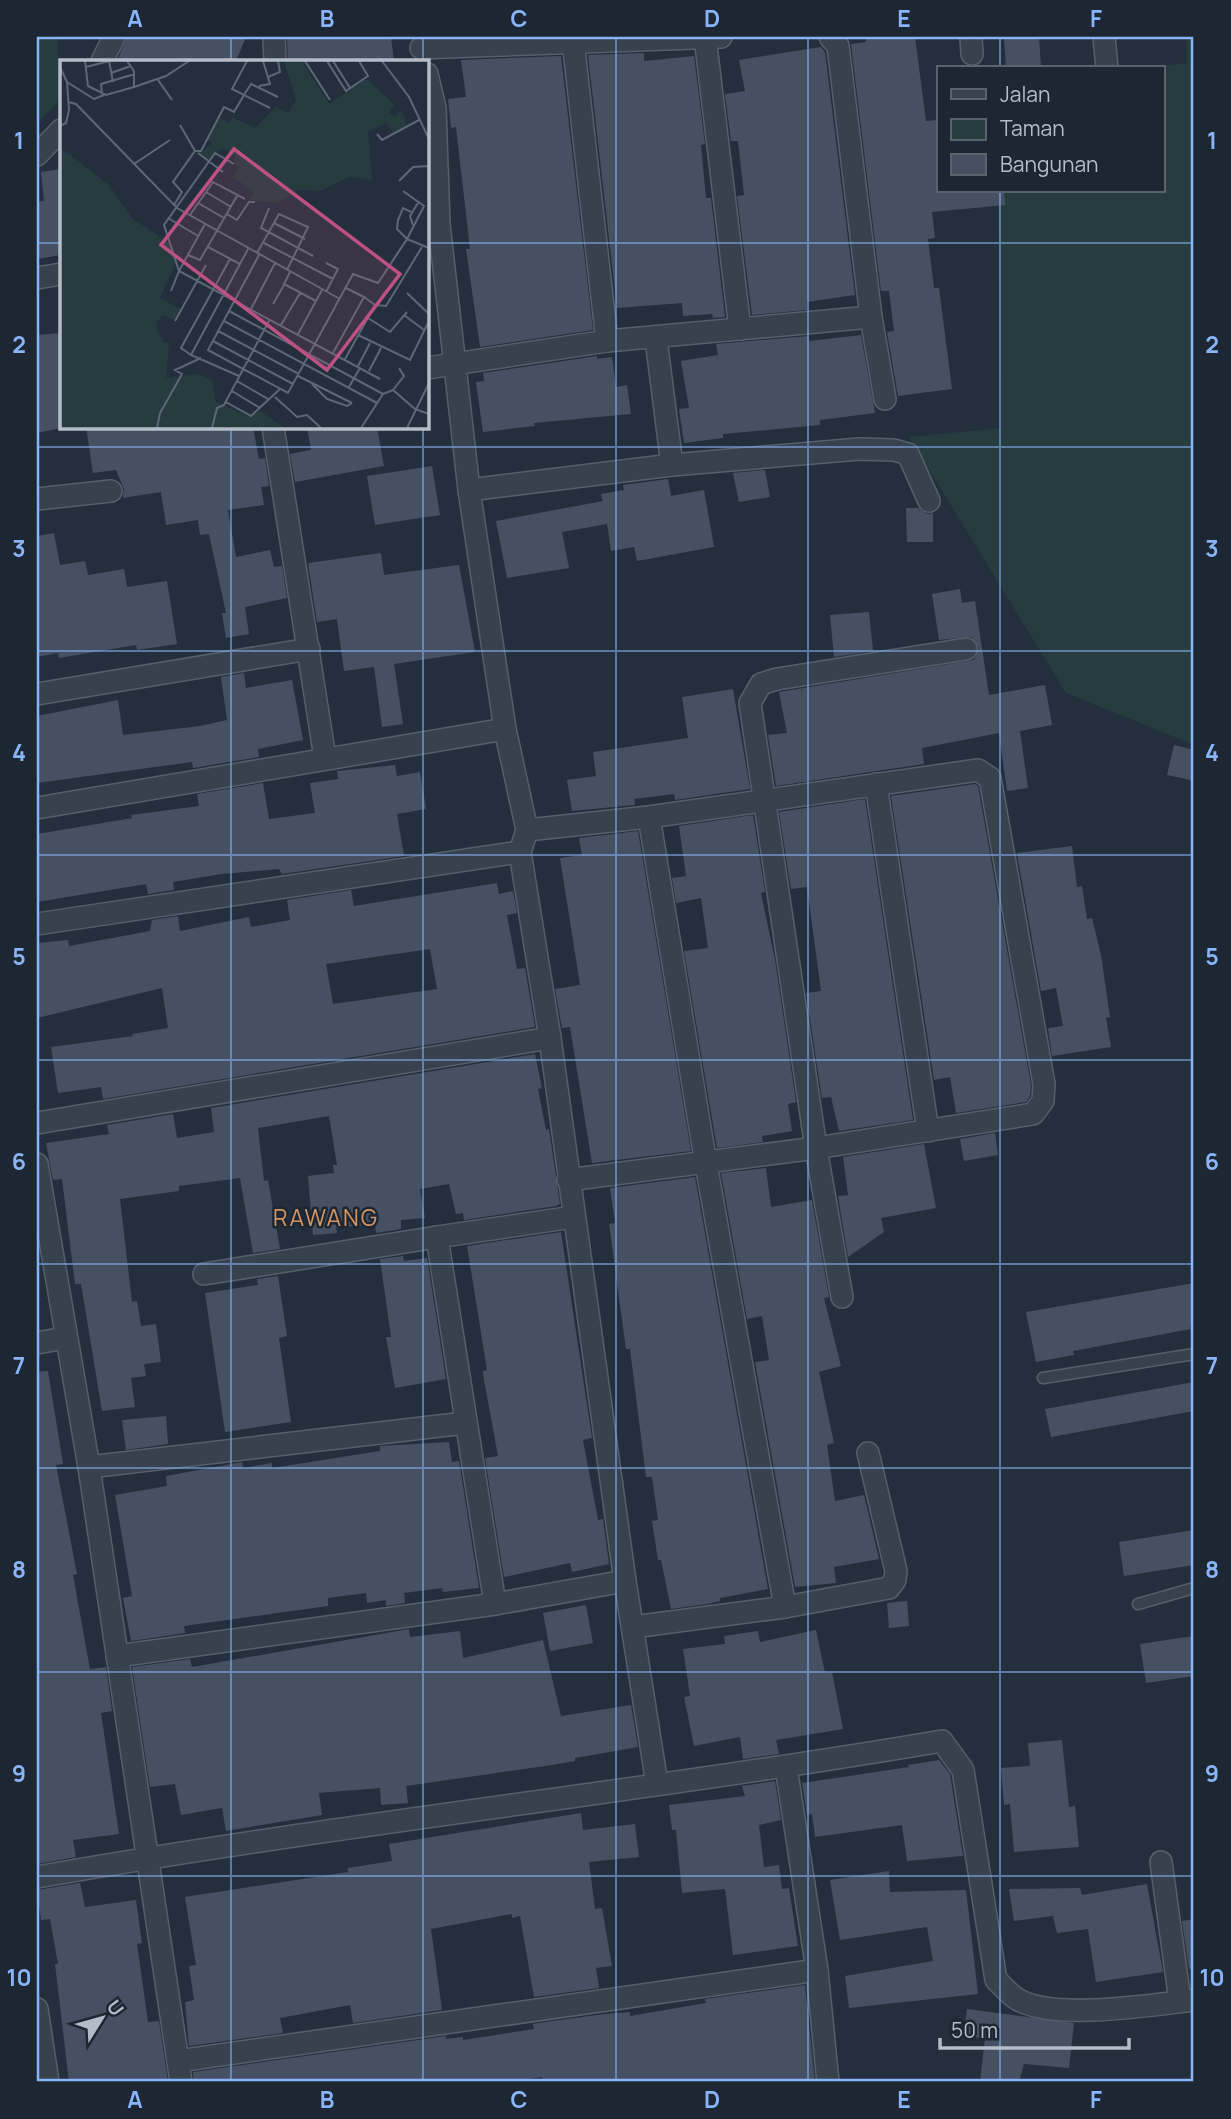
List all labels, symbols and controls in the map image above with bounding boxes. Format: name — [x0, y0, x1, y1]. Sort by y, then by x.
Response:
text: A — [127, 2, 143, 34]
text: B — [320, 2, 334, 34]
text: C — [511, 2, 528, 34]
text: D — [704, 2, 720, 34]
text: E — [897, 2, 911, 34]
text: F — [1090, 2, 1102, 34]
inset map — [60, 60, 429, 429]
legend — [937, 66, 1164, 192]
text: Jalan — [1000, 80, 1050, 108]
text: Taman — [1000, 114, 1065, 142]
text: 1 — [14, 124, 24, 156]
text: 1 — [1207, 124, 1217, 156]
text: Bangunan — [1000, 150, 1099, 178]
text: 2 — [12, 328, 26, 360]
text: 2 — [1205, 328, 1219, 360]
text: 3 — [12, 532, 26, 564]
text: 3 — [1205, 532, 1219, 564]
text: 4 — [12, 736, 26, 768]
text: 4 — [1205, 736, 1219, 768]
text: 5 — [12, 940, 26, 972]
text: 5 — [1205, 940, 1219, 972]
text: 6 — [12, 1145, 26, 1177]
text: 6 — [1205, 1145, 1219, 1177]
district label: RAWANG — [273, 1201, 379, 1233]
text: 7 — [13, 1349, 25, 1381]
text: 7 — [1206, 1349, 1218, 1381]
text: 8 — [12, 1553, 26, 1585]
text: 8 — [1205, 1553, 1219, 1585]
text: 9 — [12, 1757, 26, 1789]
text: 9 — [1205, 1757, 1219, 1789]
text: 10 — [6, 1961, 32, 1993]
text: 10 — [1199, 1961, 1225, 1993]
north arrow — [66, 1982, 136, 2052]
text: U — [101, 1994, 130, 2021]
scale bar — [940, 2007, 1130, 2051]
text: 50 m — [951, 2016, 998, 2044]
text: A — [127, 2083, 143, 2115]
text: B — [320, 2083, 334, 2115]
text: C — [511, 2083, 528, 2115]
text: D — [704, 2083, 720, 2115]
text: E — [897, 2083, 911, 2115]
text: F — [1090, 2083, 1102, 2115]

